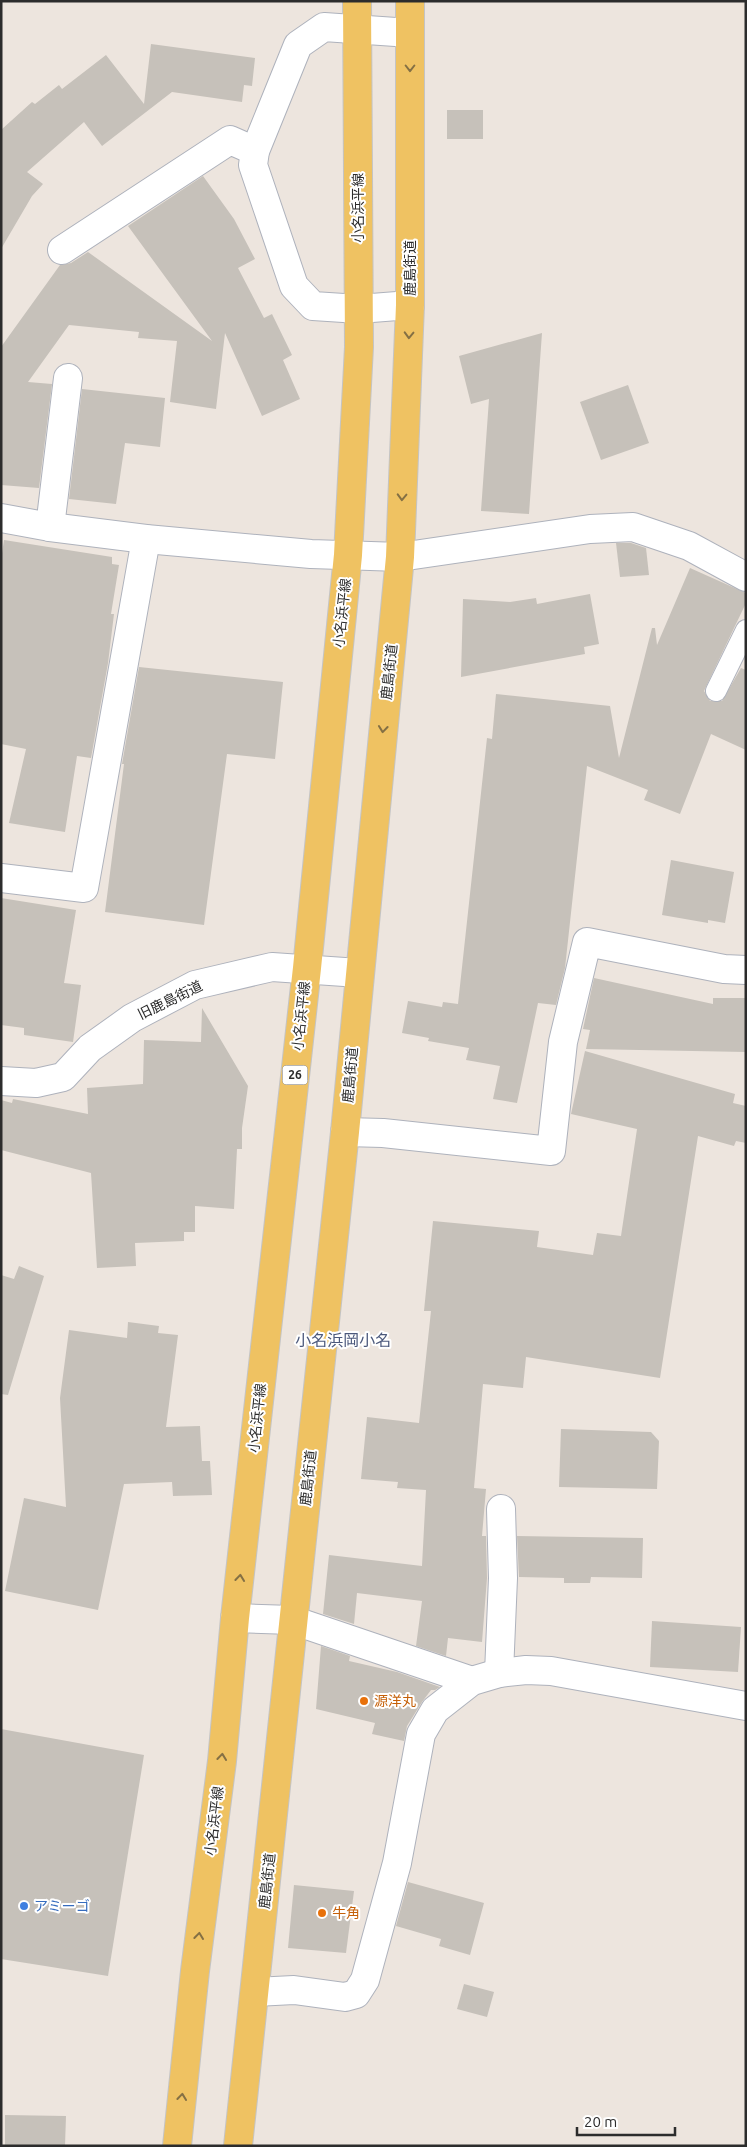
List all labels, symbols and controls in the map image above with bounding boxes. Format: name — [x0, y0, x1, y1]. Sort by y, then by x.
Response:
one-way arrow — [405, 64, 415, 72]
street label: 小名浜平線 — [350, 173, 366, 243]
street label: 鹿島街道 — [402, 240, 418, 296]
one-way arrow — [403, 331, 414, 339]
one-way arrow — [397, 494, 408, 502]
street label: 小名浜平線 — [330, 577, 354, 649]
street label: 鹿島街道 — [378, 643, 400, 701]
one-way arrow — [378, 725, 389, 733]
street label: 旧鹿島街道 — [135, 977, 205, 1023]
street label: 小名浜平線 — [289, 980, 313, 1052]
street label: 鹿島街道 — [340, 1046, 360, 1104]
road number: 26 — [282, 1066, 308, 1084]
district label: 小名浜岡小名 — [295, 1331, 391, 1349]
street label: 小名浜平線 — [245, 1382, 269, 1454]
street label: 鹿島街道 — [297, 1449, 319, 1507]
one-way arrow — [234, 1574, 245, 1582]
place label: 源洋丸 — [374, 1693, 416, 1709]
marker: 源洋丸 — [358, 1695, 370, 1707]
one-way arrow — [216, 1753, 227, 1761]
street label: 小名浜平線 — [202, 1785, 226, 1857]
street label: 鹿島街道 — [256, 1852, 278, 1910]
place label: アミーゴ — [34, 1898, 90, 1914]
marker: アミーゴ — [18, 1900, 30, 1912]
place label: 牛角 — [332, 1905, 360, 1921]
marker: 牛角 — [316, 1907, 328, 1919]
one-way arrow — [193, 1931, 204, 1939]
one-way arrow — [176, 2093, 187, 2101]
scale bar — [577, 2104, 674, 2136]
text: 20 m — [584, 2113, 617, 2130]

